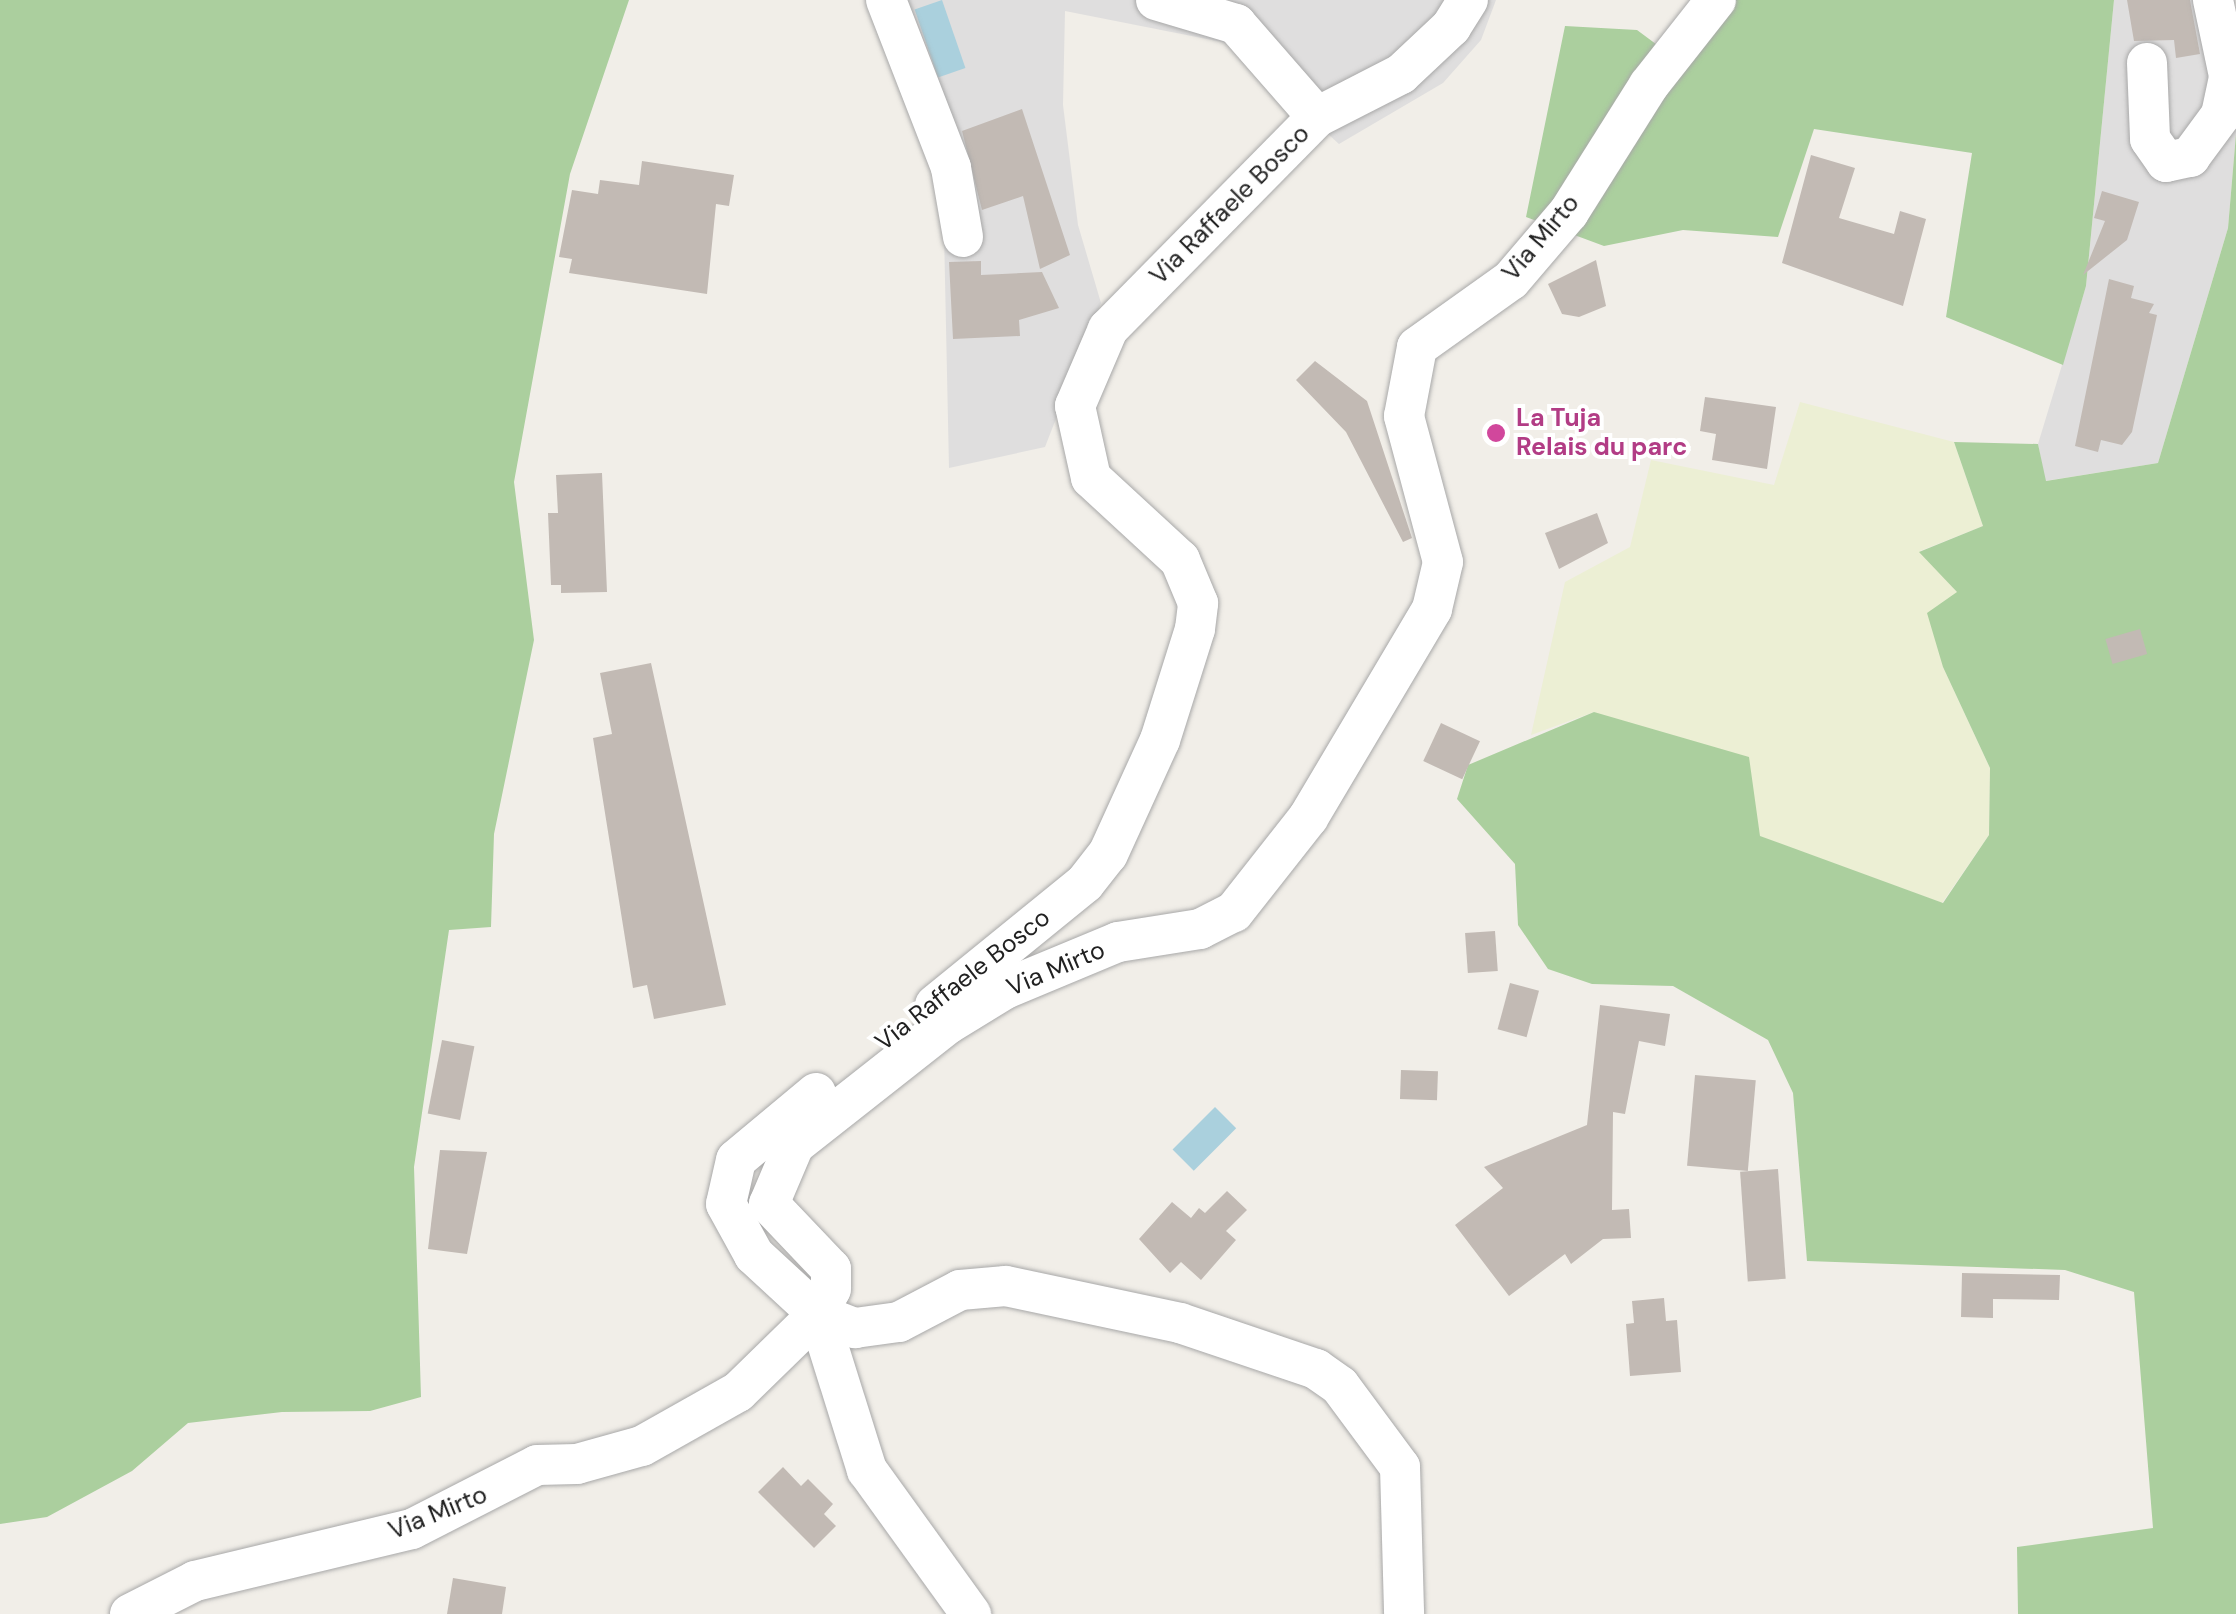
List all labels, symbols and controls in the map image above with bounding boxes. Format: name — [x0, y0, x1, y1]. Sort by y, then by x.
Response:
street label: Via Raffaele Bosco — [1144, 119, 1316, 291]
street label: Via Mirto — [1496, 189, 1586, 287]
place label: La Tuja Relais du parc — [1516, 404, 1687, 463]
marker: La Tuja Relais du parc — [1485, 422, 1507, 444]
street label: Via Raffaele Bosco — [870, 902, 1056, 1058]
street label: Via Mirto — [1002, 935, 1110, 1003]
street label: Via Mirto — [384, 1480, 492, 1546]

